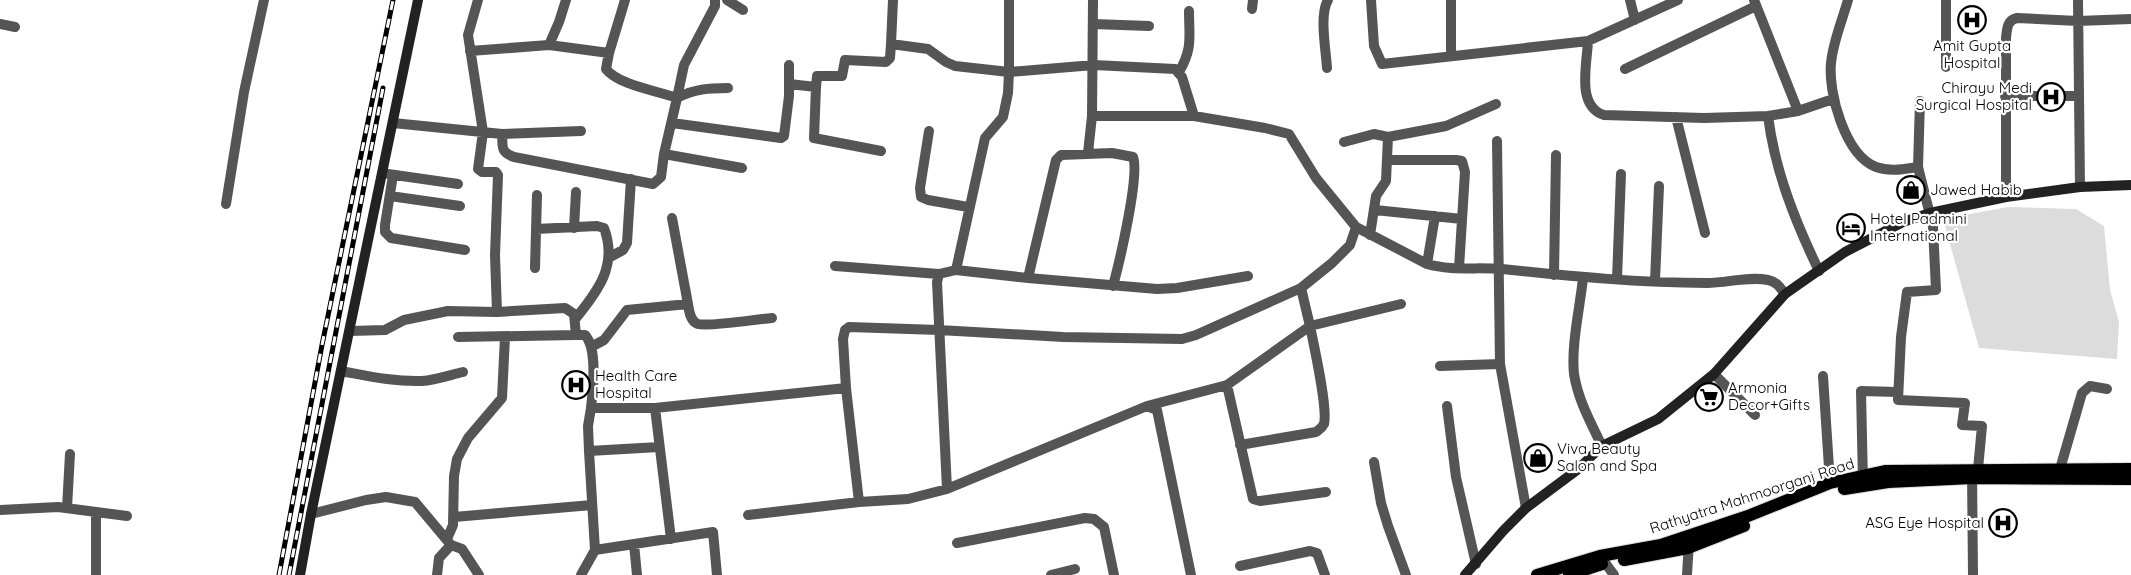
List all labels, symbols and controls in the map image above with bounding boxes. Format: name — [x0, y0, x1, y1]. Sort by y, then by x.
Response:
hospital icon: Amit Gupta Hospital — [1957, 5, 1987, 35]
place label: Amit Gupta Hospital — [1933, 36, 2011, 72]
place label: Chirayu Medi Surgical Hospital — [1916, 78, 2032, 114]
hospital icon: Chirayu Medi Surgical Hospital — [2036, 82, 2066, 112]
shop icon: Jawed Habib — [1896, 175, 1926, 205]
place label: Jawed Habib — [1930, 180, 2022, 199]
place label: Hotel Padmini International — [1870, 209, 1967, 245]
hotel icon: Hotel Padmini International — [1836, 213, 1866, 243]
place label: Health Care Hospital — [595, 366, 677, 402]
hospital icon: Health Care Hospital — [561, 370, 591, 400]
place label: Armonia Decor+Gifts — [1728, 378, 1810, 414]
supermarket icon: Armonia Decor+Gifts — [1694, 382, 1724, 412]
place label: Viva Beauty Salon and Spa — [1557, 439, 1657, 475]
shop icon: Viva Beauty Salon and Spa — [1523, 443, 1553, 473]
street label: Rathyatra Mahmoorganj Road — [1647, 453, 1857, 538]
hospital icon: ASG Eye Hospital — [1988, 508, 2018, 538]
place label: ASG Eye Hospital — [1865, 513, 1984, 532]

